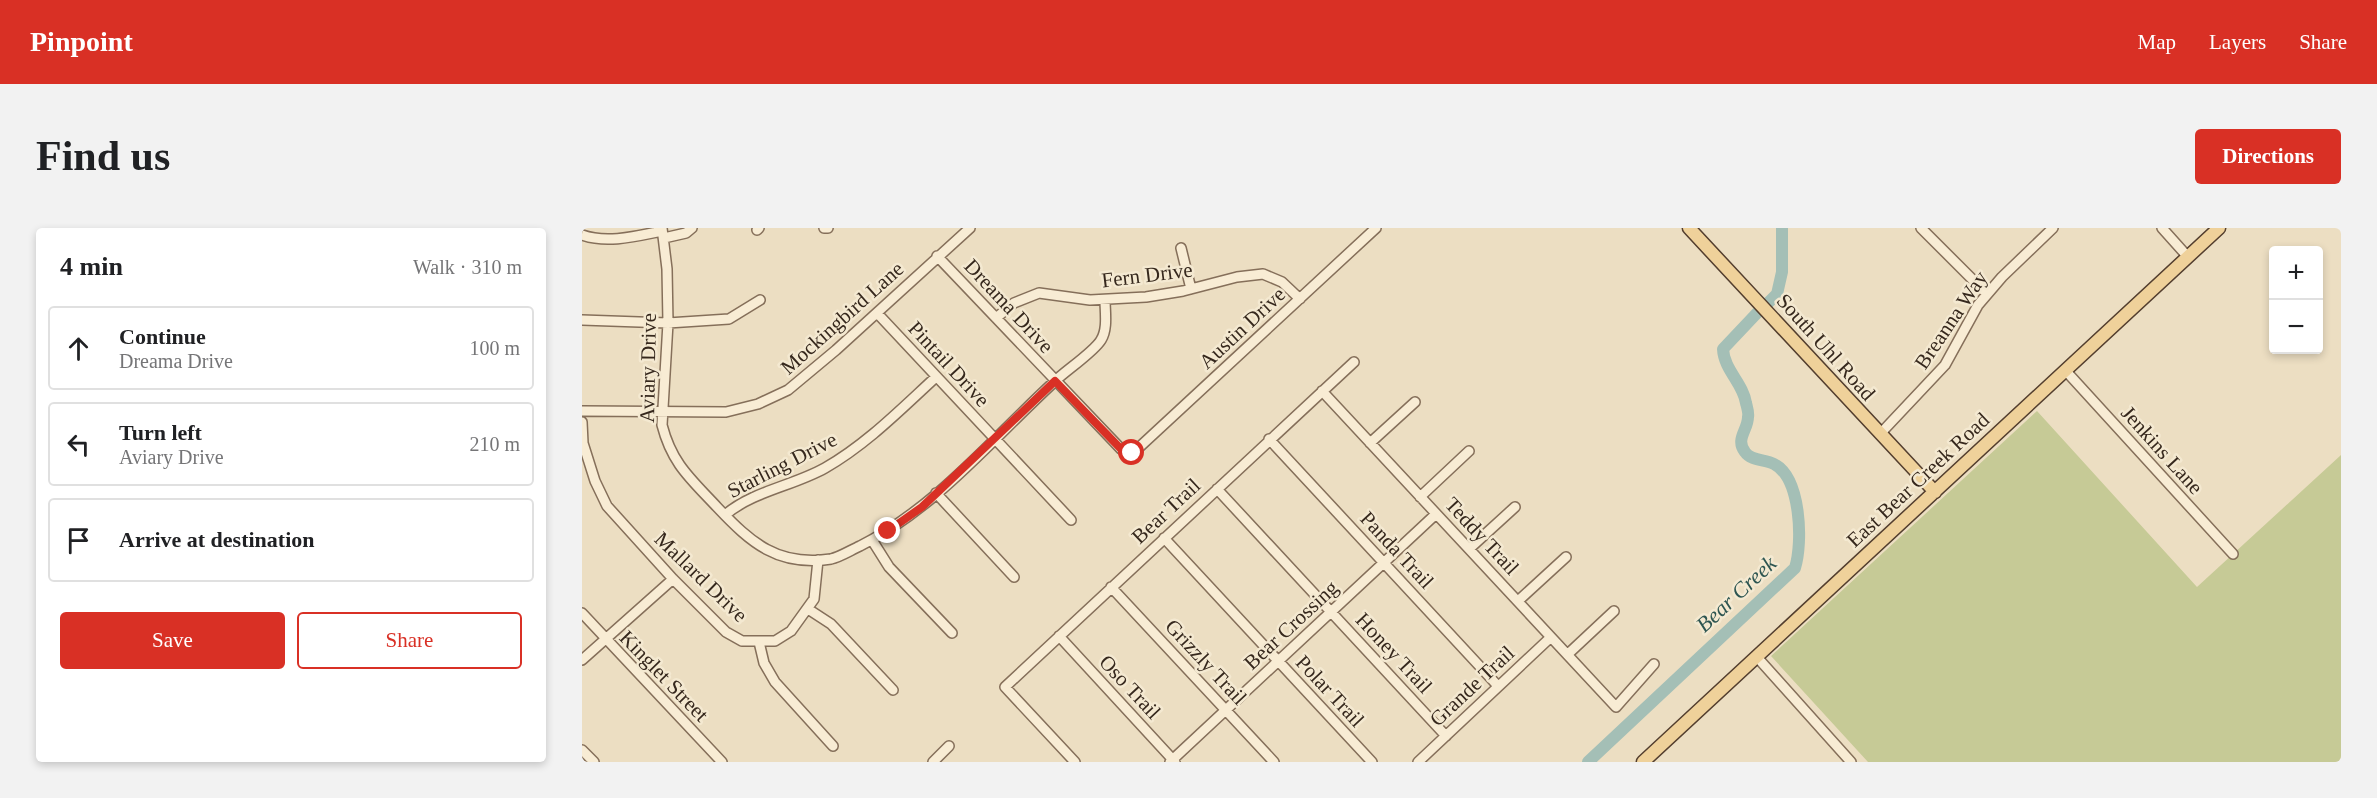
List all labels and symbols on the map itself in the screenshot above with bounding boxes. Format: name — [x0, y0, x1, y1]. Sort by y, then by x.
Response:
street label: Dreama Drive — [959, 254, 1059, 358]
street label: Mockingbird Lane — [776, 257, 908, 379]
street label: Fern Drive — [1100, 258, 1194, 292]
street label: Breanna Way — [1910, 266, 1993, 373]
street label: Austin Drive — [1194, 282, 1290, 374]
street label: South Uhl Road — [1772, 289, 1881, 406]
street label: Aviary Drive — [635, 313, 661, 423]
street label: Pintail Drive — [903, 316, 995, 412]
street label: Jenkins Lane — [2116, 401, 2208, 499]
street label: East Bear Creek Road — [1842, 407, 1995, 552]
street label: Starling Drive — [723, 427, 841, 503]
route start — [1118, 439, 1144, 465]
street label: Bear Trail — [1127, 473, 1205, 549]
street label: Teddy Trail — [1440, 492, 1524, 580]
street label: Panda Trail — [1355, 507, 1439, 594]
route end — [874, 517, 900, 543]
street label: Mallard Drive — [650, 527, 752, 627]
water label: Bear Creek — [1691, 550, 1782, 637]
street label: Bear Crossing — [1239, 575, 1343, 675]
street label: Honey Trail — [1351, 608, 1437, 698]
street label: Grizzly Trail — [1160, 614, 1252, 710]
street label: Kinglet Street — [615, 625, 713, 727]
street label: Grande Trail — [1425, 641, 1519, 731]
street label: Oso Trail — [1094, 650, 1166, 724]
street label: Polar Trail — [1291, 650, 1369, 732]

